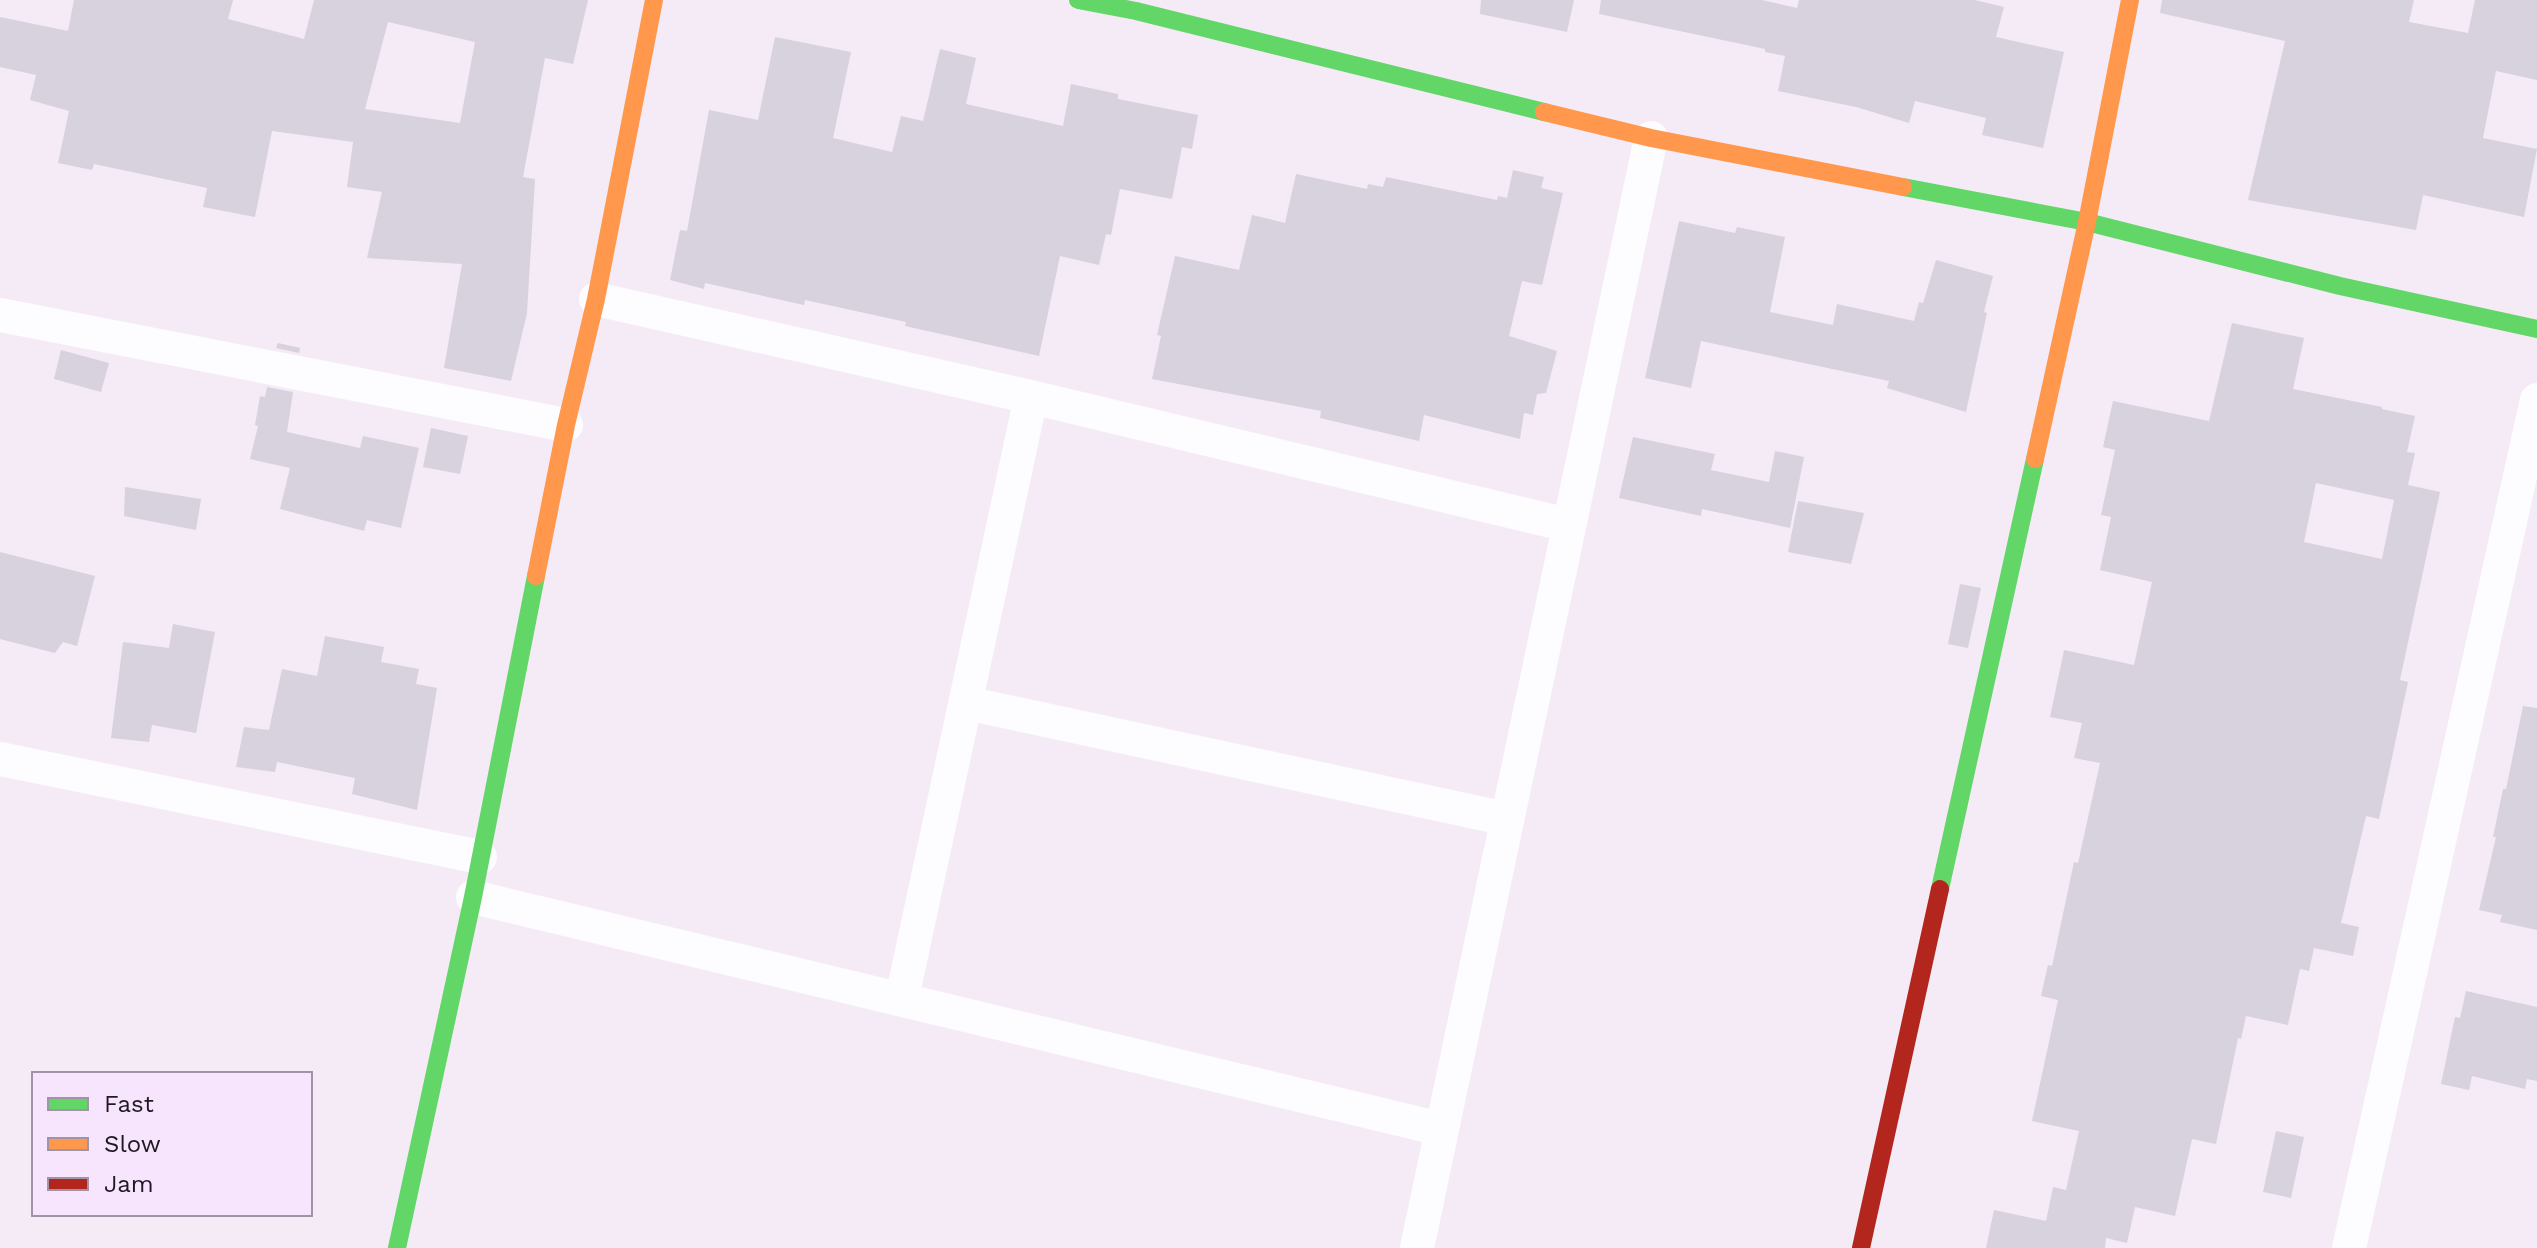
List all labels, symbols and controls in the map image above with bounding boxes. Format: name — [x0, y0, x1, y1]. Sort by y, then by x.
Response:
legend — [32, 1072, 312, 1216]
text: Fast — [104, 1090, 154, 1118]
text: Slow — [104, 1130, 161, 1158]
text: Jam — [104, 1170, 154, 1198]

